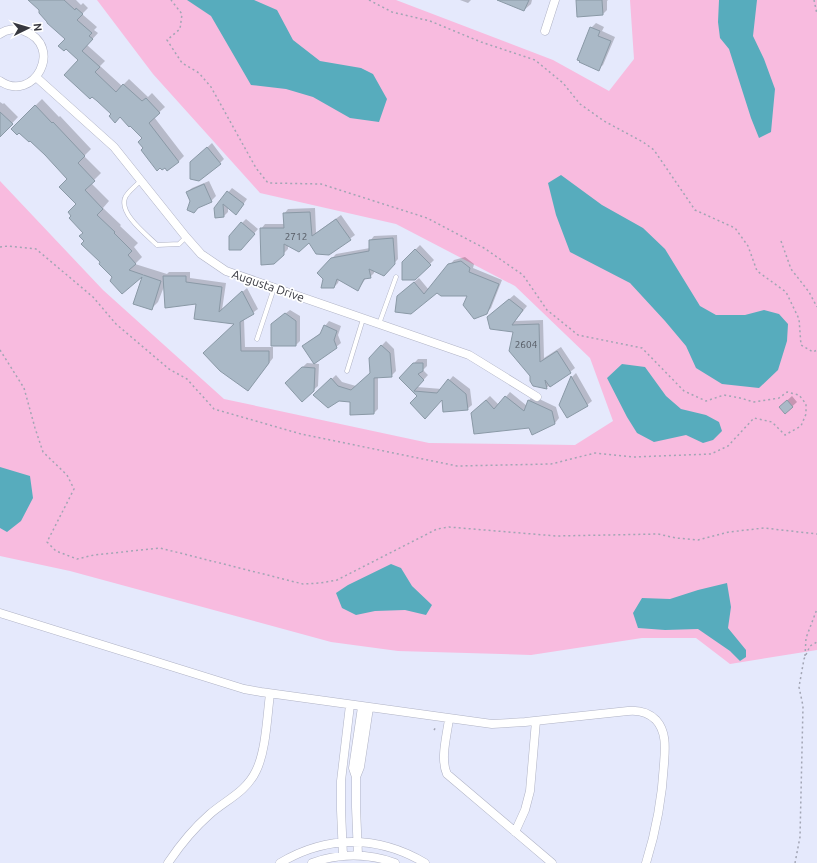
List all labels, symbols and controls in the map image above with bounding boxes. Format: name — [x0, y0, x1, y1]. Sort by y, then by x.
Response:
north arrow — [8, 8, 48, 48]
text: N — [32, 23, 44, 32]
house number: 2712 — [285, 231, 307, 242]
street label: Augusta Drive — [230, 267, 306, 304]
house number: 2604 — [515, 339, 538, 350]

